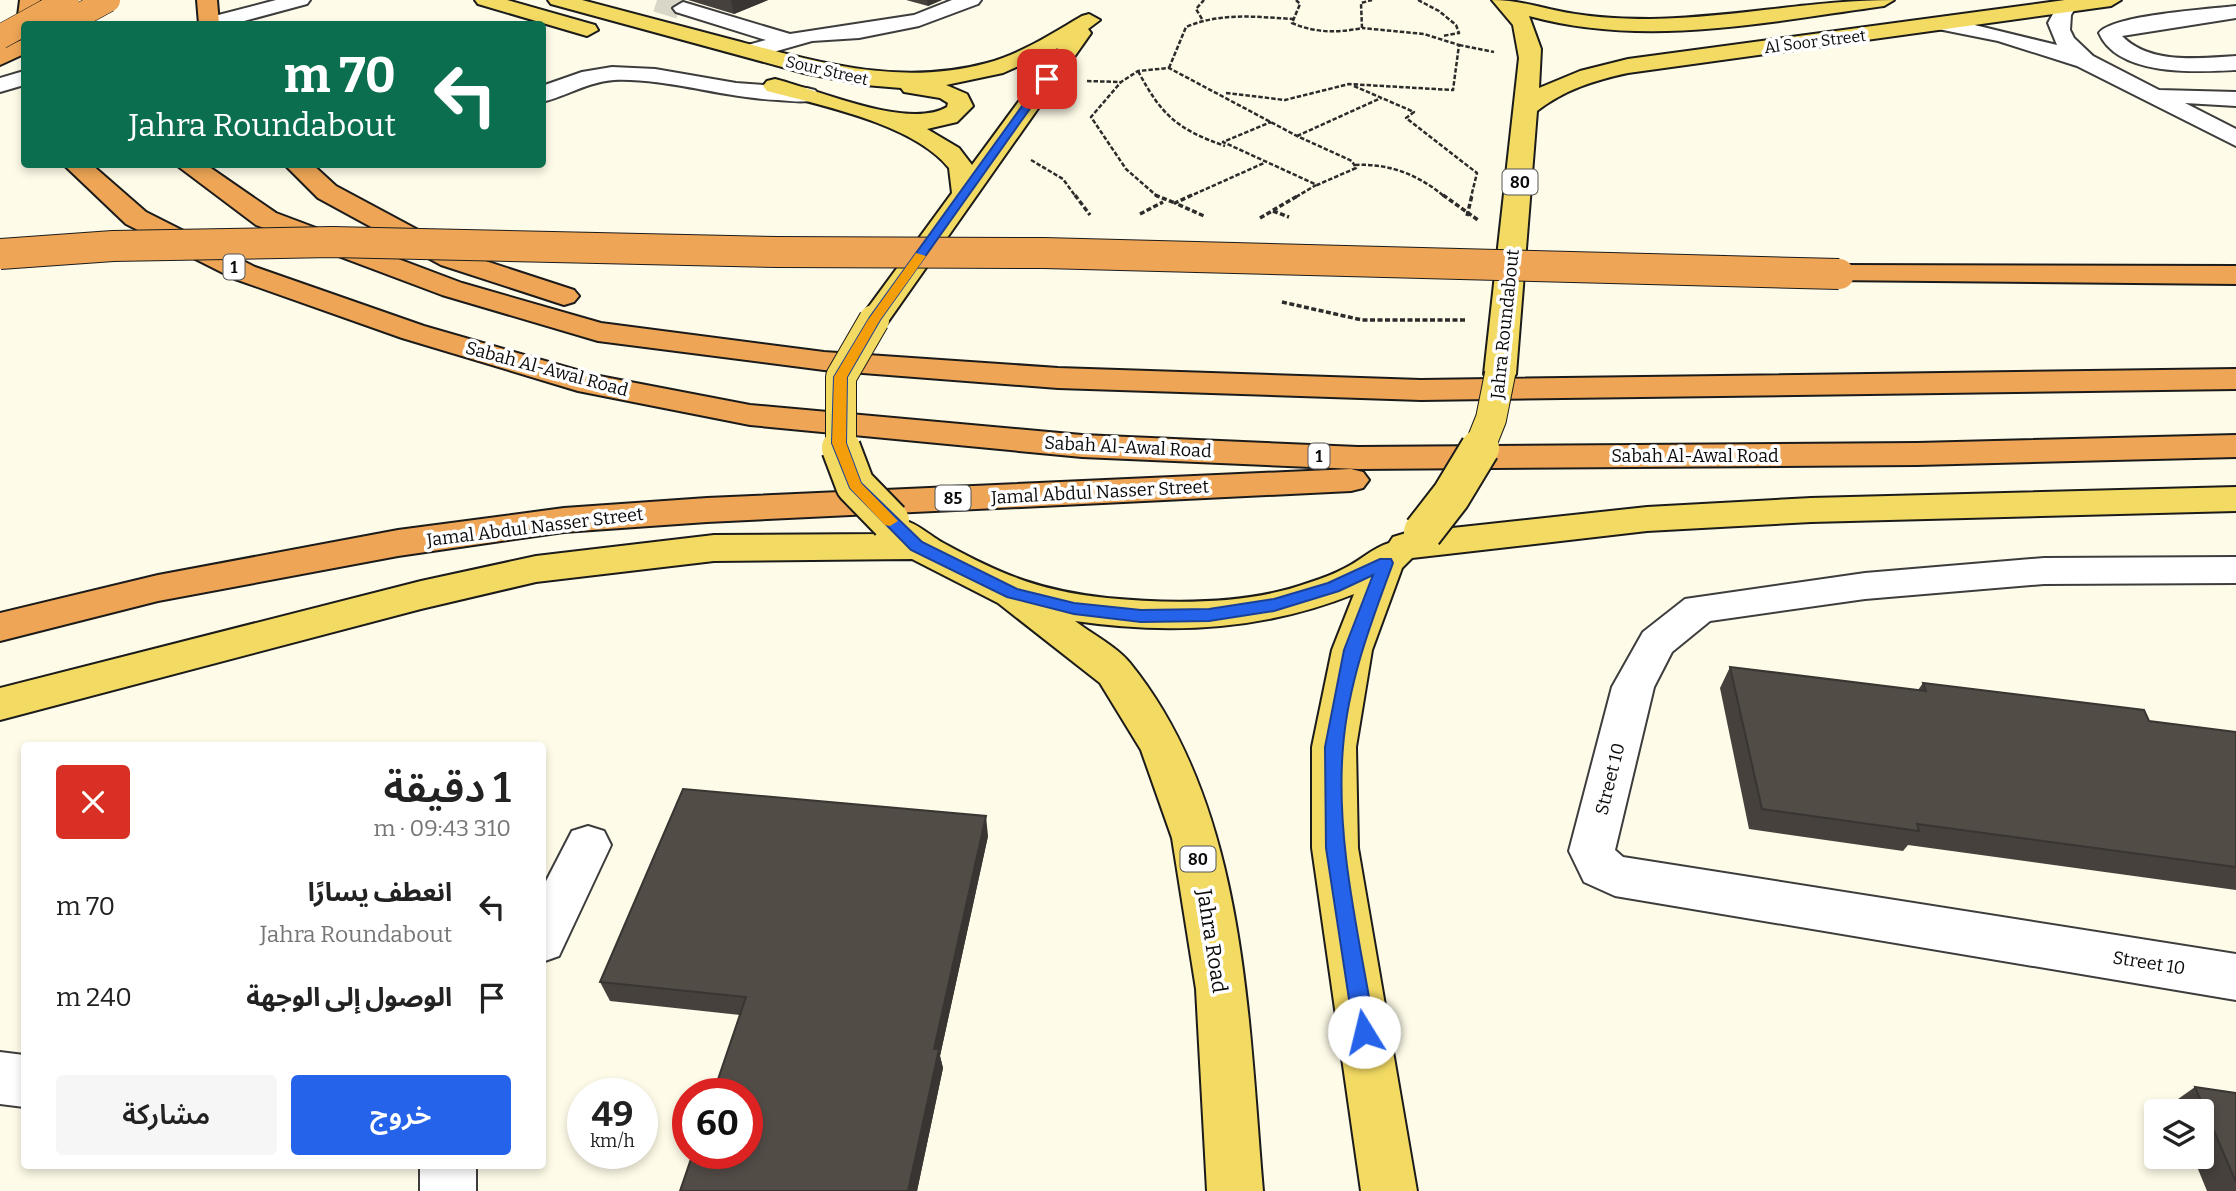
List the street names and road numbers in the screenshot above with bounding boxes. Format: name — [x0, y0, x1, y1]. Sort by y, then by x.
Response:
street label: Al Soor Street — [1763, 26, 1867, 57]
street label: Sour Street — [784, 52, 870, 89]
road number: 80 — [1502, 170, 1538, 194]
street label: Jahra Roundabout — [1486, 248, 1524, 401]
road number: 1 — [224, 255, 244, 280]
street label: Sabah Al-Awal Road — [463, 337, 631, 401]
street label: Sabah Al-Awal Road — [1044, 432, 1213, 462]
road number: 1 — [1308, 444, 1330, 468]
street label: Sabah Al-Awal Road — [1611, 445, 1779, 467]
street label: Jamal Abdul Nasser Street — [990, 475, 1210, 509]
road number: 85 — [936, 485, 970, 510]
street label: Jamal Abdul Nasser Street — [424, 503, 645, 551]
street label: Street 10 — [1590, 741, 1630, 817]
road number: 80 — [1180, 846, 1216, 872]
street label: Jahra Road — [1191, 886, 1233, 995]
street label: Street 10 — [2111, 946, 2187, 980]

